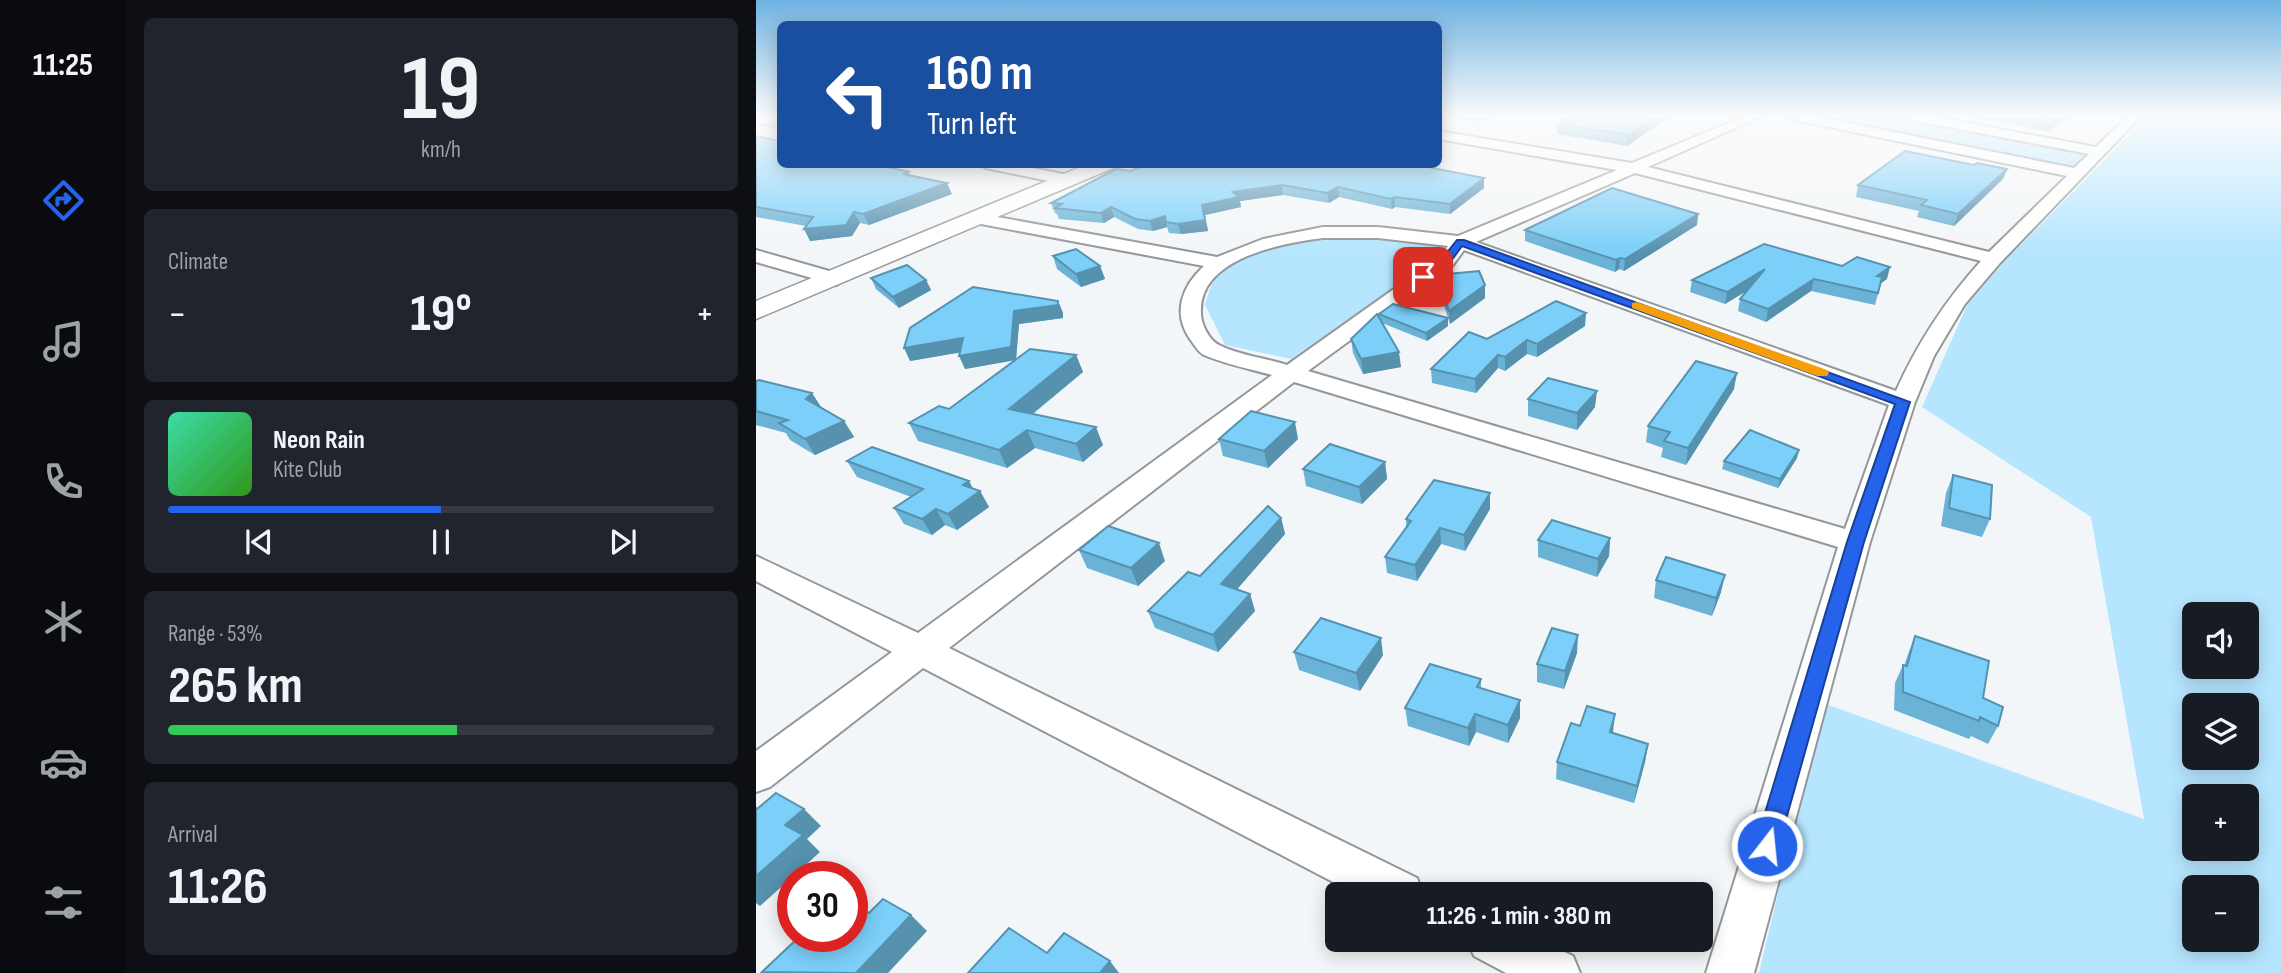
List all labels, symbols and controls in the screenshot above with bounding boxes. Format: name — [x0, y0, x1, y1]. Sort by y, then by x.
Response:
text: 19 — [402, 36, 480, 145]
text: 160 m — [927, 45, 1033, 104]
text: 11:25 — [33, 46, 93, 85]
icon: left — [812, 49, 903, 140]
text: Turn left — [927, 105, 1017, 144]
text: km/h — [421, 136, 461, 164]
icon: directions — [39, 176, 88, 225]
pin — [1393, 247, 1453, 307]
text: Climate — [168, 248, 228, 276]
icon: arrive — [1404, 258, 1442, 296]
text: 19° — [410, 283, 472, 346]
text: − — [168, 292, 187, 337]
text: + — [695, 292, 714, 337]
icon: music — [39, 317, 88, 366]
text: Neon Rain — [273, 425, 365, 456]
text: Kite Club — [273, 456, 342, 484]
icon: phone — [39, 457, 88, 506]
icon: previous — [240, 523, 278, 561]
icon: pause — [422, 523, 460, 561]
icon: next — [604, 523, 642, 561]
icon: climate — [39, 597, 88, 646]
map controls — [2182, 602, 2259, 952]
button: sound — [2182, 602, 2259, 679]
text: Range · 53% — [168, 620, 263, 648]
text: 265 km — [168, 655, 303, 718]
button: layers — [2182, 693, 2259, 770]
icon: car — [39, 738, 88, 787]
button: + — [2182, 784, 2259, 861]
position arrow — [1730, 809, 1804, 883]
text: Arrival — [168, 821, 217, 849]
text: 11:26 — [168, 856, 268, 919]
speed limit sign: 30 — [777, 861, 868, 952]
button: − — [2182, 875, 2259, 952]
icon: filters — [39, 878, 88, 927]
text: 11:26 · 1 min · 380 m — [1427, 901, 1611, 932]

